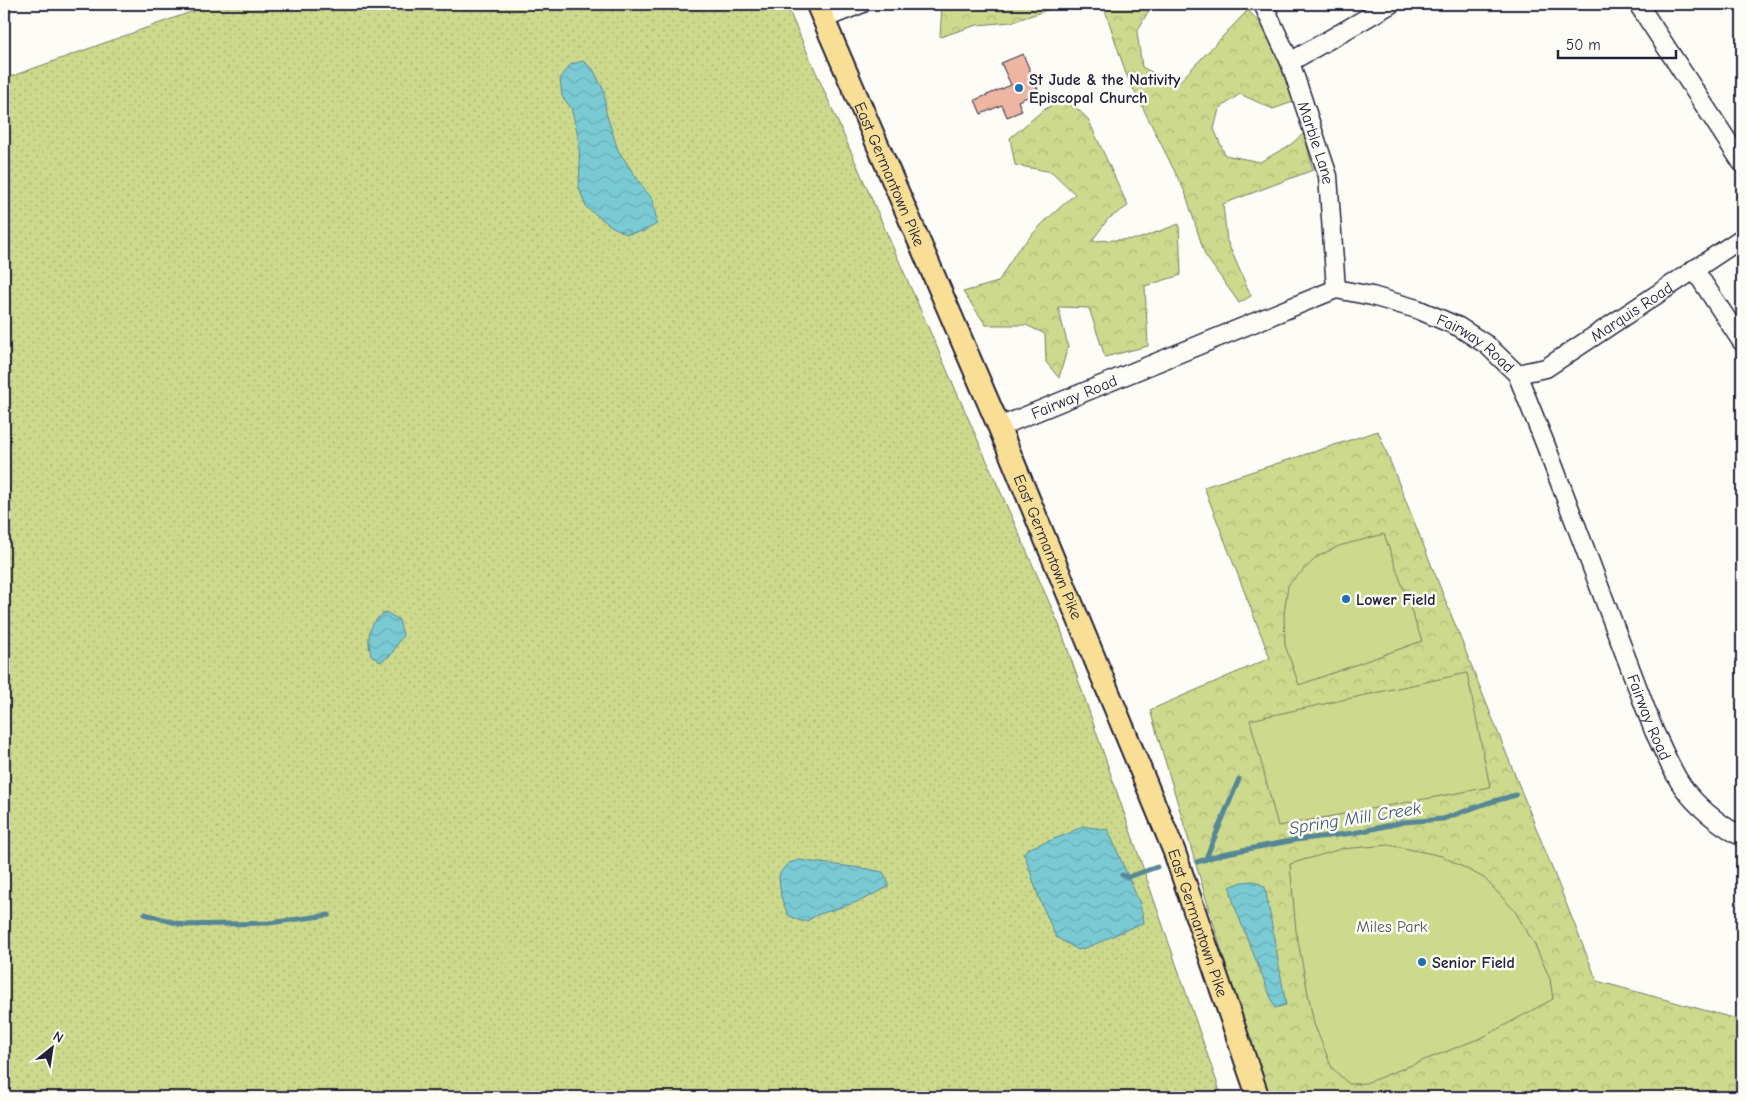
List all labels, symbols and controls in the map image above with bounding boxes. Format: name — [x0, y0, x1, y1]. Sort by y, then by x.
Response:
scale bar — [1558, 28, 1676, 60]
text: 50 m — [1566, 36, 1601, 54]
place label: St Jude & the Nativity Episcopal Church — [1029, 71, 1181, 107]
marker: St Jude & the Nativity Episcopal Church — [1013, 82, 1025, 94]
street label: Marble Lane — [1294, 99, 1337, 185]
street label: East Germantown Pike — [850, 100, 928, 249]
street label: Marquis Road — [1588, 279, 1676, 346]
street label: Fairway Road — [1434, 311, 1518, 376]
street label: Fairway Road — [1029, 372, 1120, 423]
street label: East Germantown Pike — [1010, 472, 1085, 622]
place label: Lower Field — [1356, 591, 1436, 609]
marker: Lower Field — [1340, 593, 1352, 605]
street label: Fairway Road — [1623, 672, 1674, 763]
water label: Spring Mill Creek — [1287, 798, 1423, 839]
street label: East Germantown Pike — [1164, 847, 1231, 999]
park label: Miles Park — [1356, 918, 1428, 936]
place label: Senior Field — [1432, 954, 1515, 972]
marker: Senior Field — [1416, 956, 1428, 968]
north arrow — [28, 1024, 78, 1074]
text: N — [50, 1028, 66, 1047]

